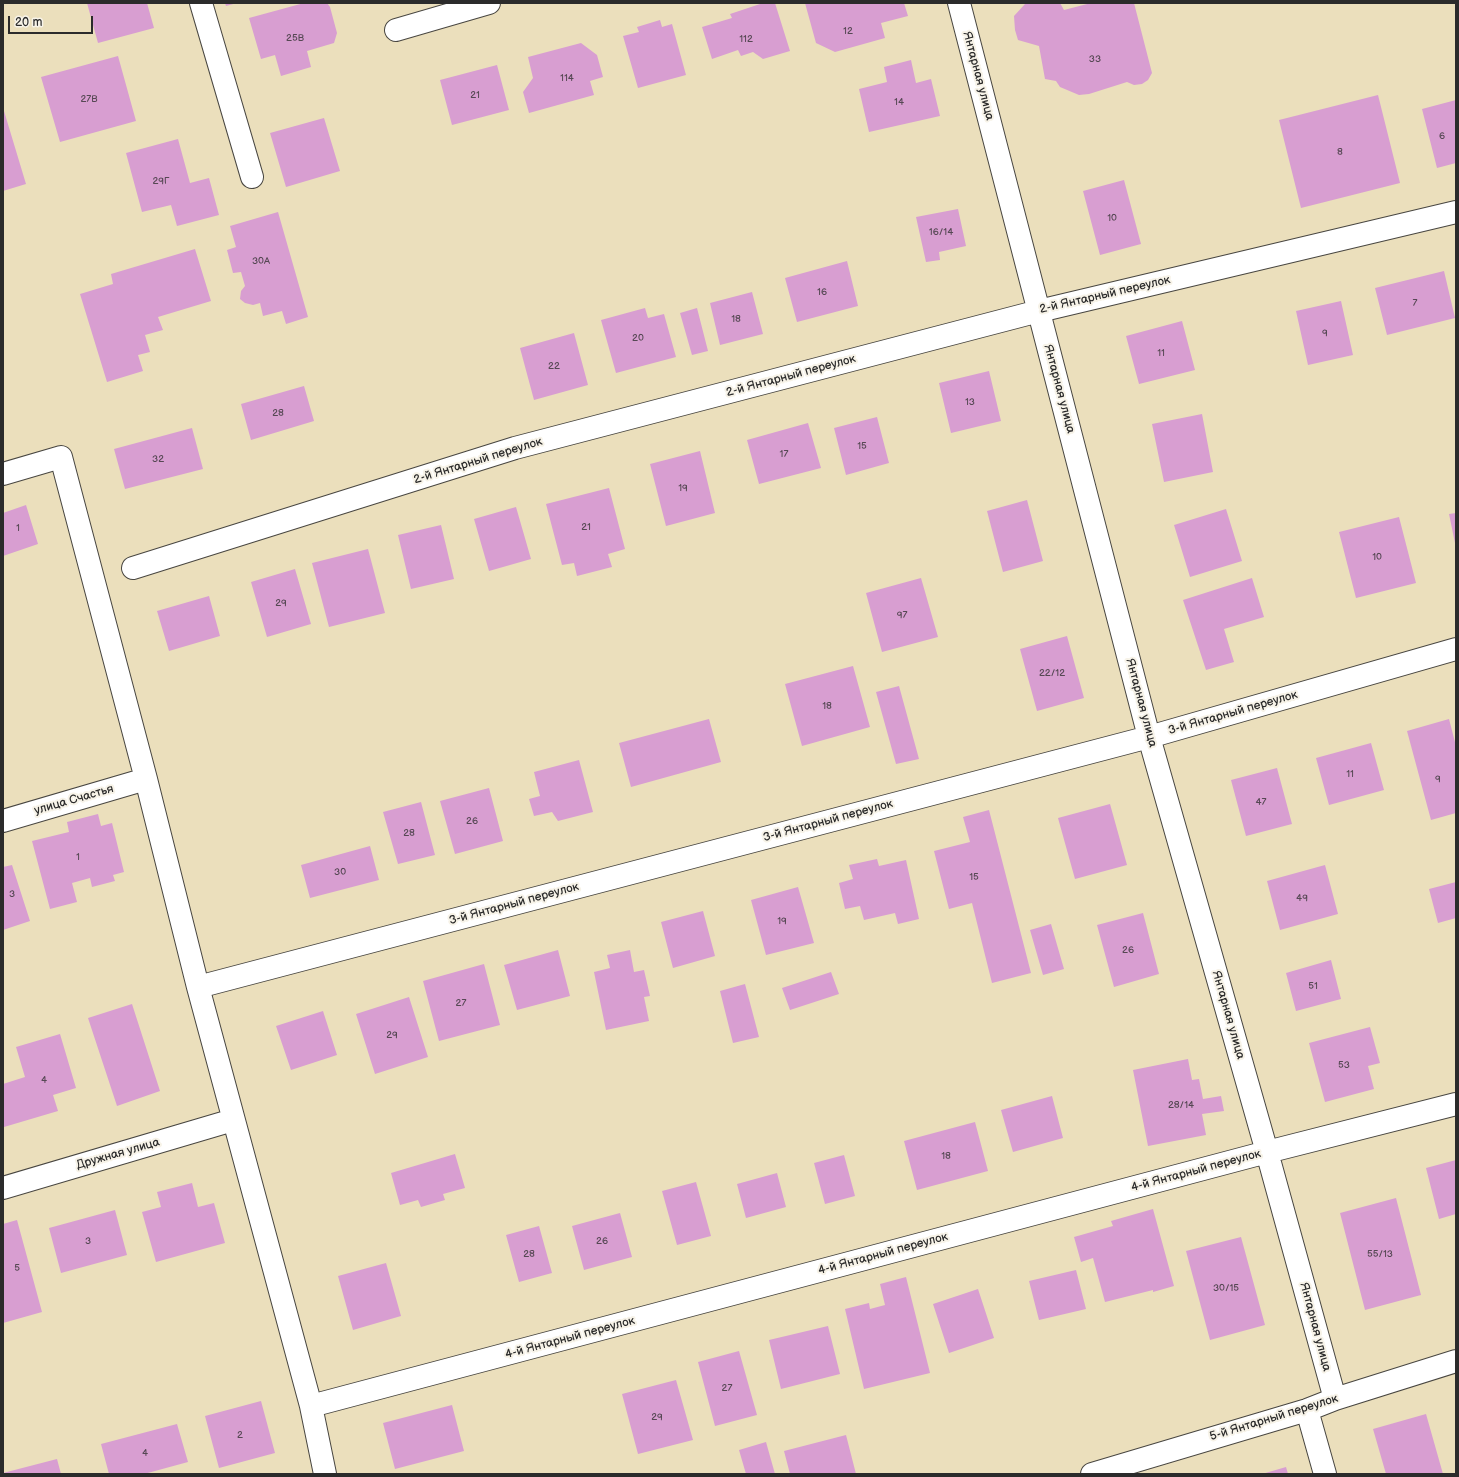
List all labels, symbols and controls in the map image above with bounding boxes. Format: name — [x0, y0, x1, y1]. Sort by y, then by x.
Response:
scale bar — [10, 8, 95, 34]
text: 20 m — [15, 15, 42, 30]
house number: 12 — [843, 25, 853, 37]
street label: Янтарная улица — [959, 30, 997, 122]
house number: 25В — [286, 32, 304, 44]
house number: 112 — [739, 33, 753, 45]
house number: 33 — [1089, 53, 1101, 65]
house number: 114 — [560, 72, 574, 84]
house number: 21 — [470, 89, 480, 101]
house number: 27В — [80, 93, 98, 105]
house number: 14 — [894, 96, 904, 108]
house number: 6 — [1439, 130, 1445, 142]
house number: 8 — [1337, 146, 1343, 158]
house number: 29Г — [152, 175, 170, 187]
house number: 10 — [1107, 212, 1117, 224]
house number: 16/14 — [929, 226, 953, 238]
house number: 30А — [252, 255, 270, 267]
street label: 2-й Янтарный переулок — [1038, 273, 1172, 317]
house number: 16 — [817, 286, 827, 298]
house number: 7 — [1413, 297, 1417, 309]
house number: 18 — [731, 313, 741, 325]
house number: 9 — [1322, 327, 1328, 339]
house number: 20 — [632, 332, 644, 344]
street label: Янтарная улица — [1040, 343, 1078, 435]
house number: 11 — [1157, 347, 1165, 359]
street label: 2-й Янтарный переулок — [725, 352, 857, 400]
house number: 22 — [548, 360, 560, 372]
house number: 13 — [965, 396, 975, 408]
house number: 28 — [272, 407, 284, 419]
street label: 2-й Янтарный переулок — [412, 435, 544, 487]
house number: 15 — [857, 440, 867, 452]
house number: 17 — [780, 448, 788, 460]
house number: 32 — [152, 453, 164, 465]
house number: 19 — [678, 482, 688, 494]
house number: 21 — [581, 521, 591, 533]
house number: 1 — [16, 522, 20, 534]
house number: 10 — [1372, 551, 1382, 563]
house number: 29 — [275, 597, 287, 609]
house number: 97 — [897, 609, 907, 621]
street label: Янтарная улица — [1122, 657, 1160, 749]
house number: 22/12 — [1039, 667, 1065, 679]
street label: 3-й Янтарный переулок — [1167, 688, 1299, 738]
house number: 18 — [822, 700, 832, 712]
house number: 11 — [1346, 768, 1354, 780]
house number: 9 — [1435, 773, 1441, 785]
street label: улица Счастья — [33, 782, 115, 818]
house number: 47 — [1255, 796, 1267, 808]
street label: 3-й Янтарный переулок — [761, 797, 895, 845]
house number: 26 — [466, 815, 478, 827]
house number: 28 — [403, 827, 415, 839]
house number: 1 — [76, 851, 80, 863]
house number: 30 — [334, 866, 346, 878]
house number: 15 — [969, 871, 979, 883]
street label: 3-й Янтарный переулок — [447, 880, 581, 928]
house number: 3 — [9, 888, 15, 900]
house number: 49 — [1296, 892, 1308, 904]
house number: 19 — [777, 915, 787, 927]
house number: 26 — [1122, 944, 1134, 956]
street label: Янтарная улица — [1208, 969, 1248, 1061]
house number: 51 — [1308, 980, 1318, 992]
house number: 27 — [456, 997, 466, 1009]
house number: 29 — [386, 1029, 398, 1041]
house number: 53 — [1338, 1059, 1350, 1071]
house number: 4 — [41, 1074, 47, 1086]
house number: 28/14 — [1168, 1099, 1194, 1111]
street label: Дружная улица — [75, 1135, 161, 1173]
street label: 4-й Янтарный переулок — [1130, 1147, 1262, 1195]
house number: 18 — [941, 1150, 951, 1162]
street label: 4-й Янтарный переулок — [817, 1230, 949, 1278]
house number: 3 — [85, 1235, 91, 1247]
house number: 26 — [596, 1235, 608, 1247]
house number: 28 — [523, 1248, 535, 1260]
house number: 55/13 — [1367, 1248, 1393, 1260]
house number: 5 — [14, 1262, 20, 1274]
street label: Янтарная улица — [1296, 1281, 1334, 1373]
house number: 30/15 — [1213, 1282, 1239, 1294]
street label: 4-й Янтарный переулок — [504, 1314, 636, 1362]
house number: 27 — [722, 1382, 732, 1394]
street label: 5-й Янтарный переулок — [1208, 1392, 1340, 1444]
house number: 29 — [651, 1411, 663, 1423]
house number: 2 — [237, 1429, 243, 1441]
house number: 4 — [142, 1447, 148, 1459]

